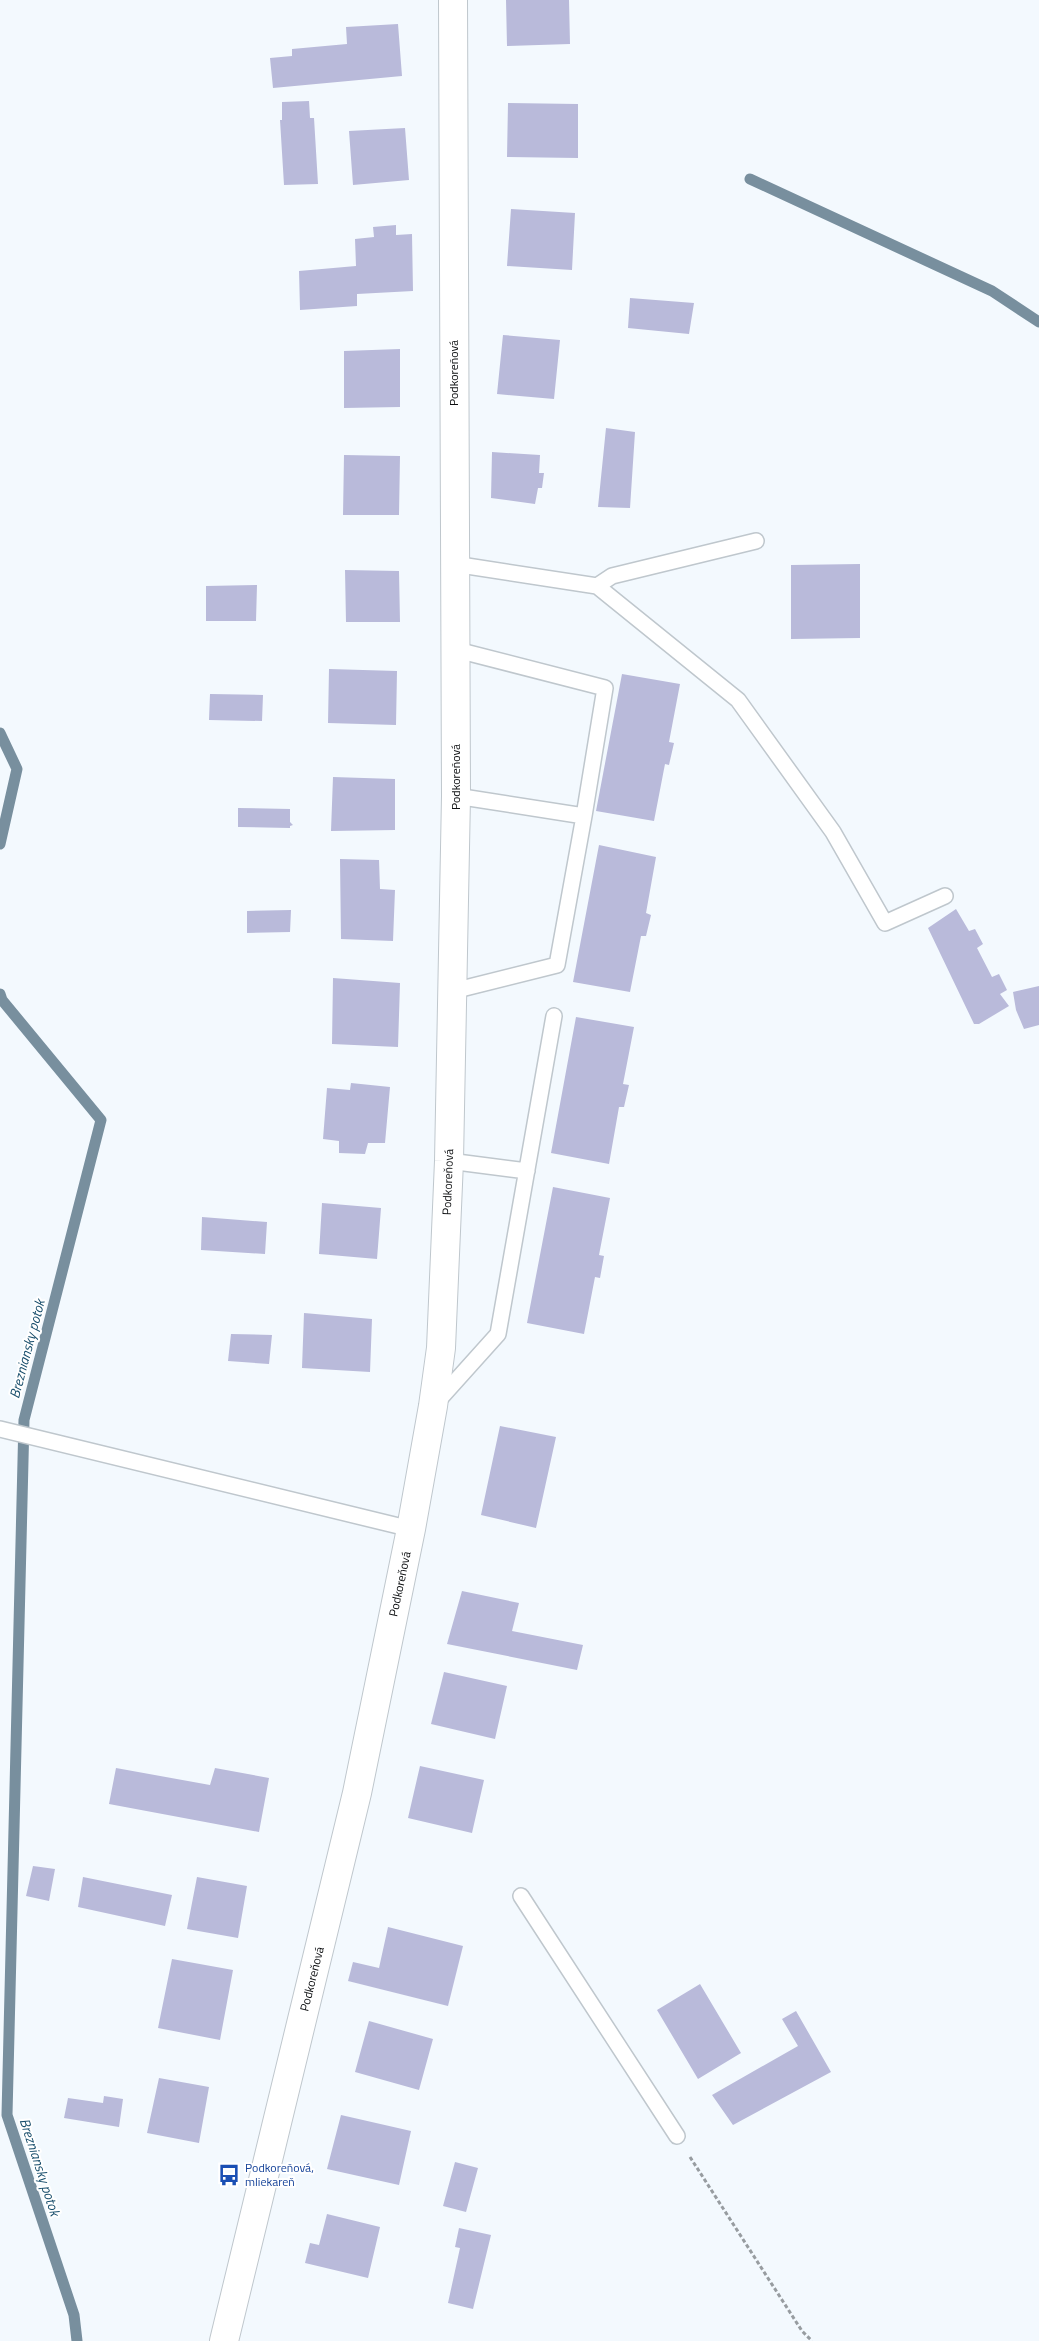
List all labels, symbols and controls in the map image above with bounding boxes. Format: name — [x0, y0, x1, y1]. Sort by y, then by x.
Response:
street label: Podkoreňová — [444, 340, 463, 406]
street label: Podkoreňová — [446, 744, 465, 810]
street label: Podkoreňová — [437, 1149, 458, 1215]
water label: Brezniansky potok — [3, 1295, 50, 1401]
street label: Podkoreňová — [383, 1550, 416, 1618]
street label: Podkoreňová — [294, 1944, 329, 2013]
water label: Brezniansky potok — [15, 2115, 67, 2220]
place label: Podkoreňová, mliekareň — [245, 2158, 314, 2191]
bus stop icon: Podkoreňová, mliekareň — [216, 2162, 242, 2188]

